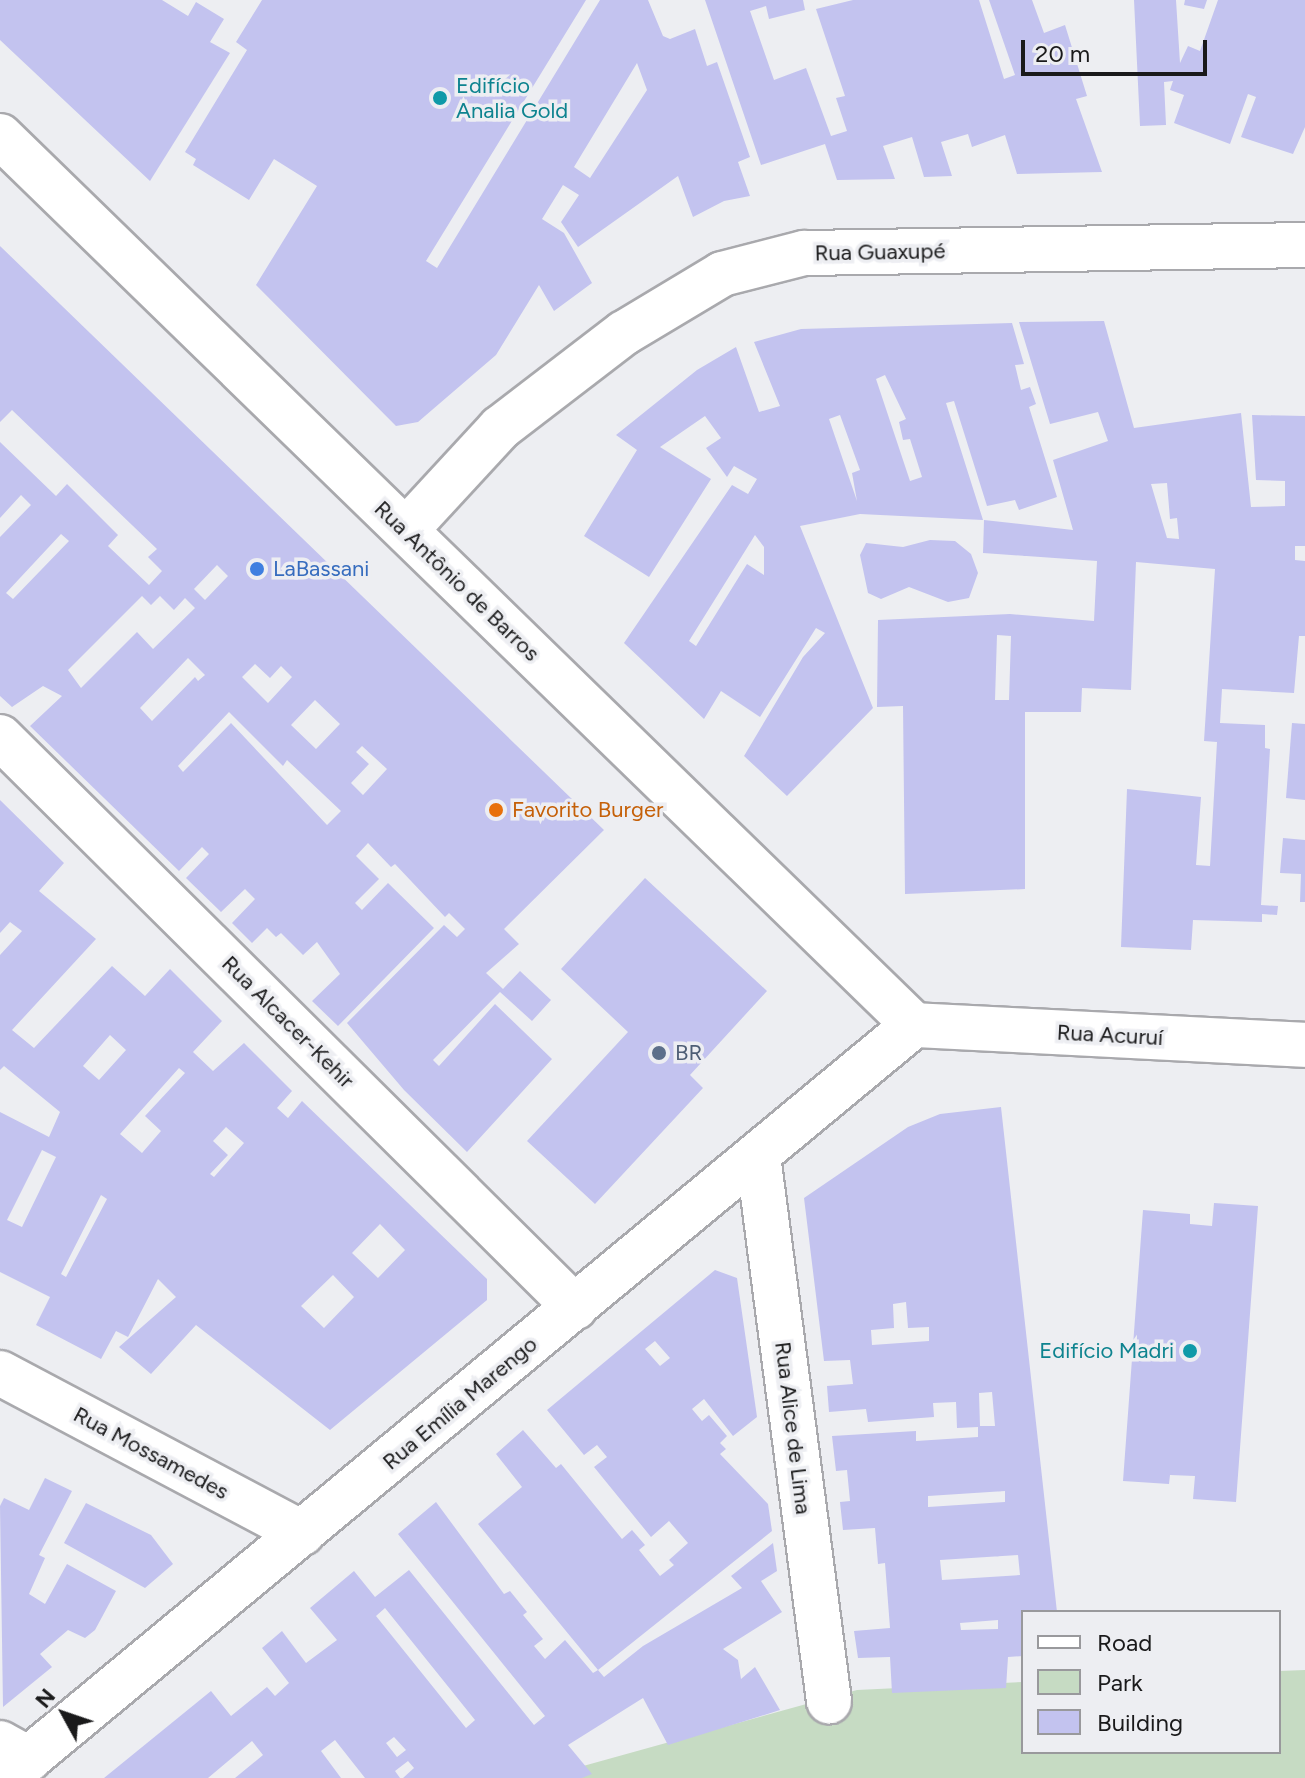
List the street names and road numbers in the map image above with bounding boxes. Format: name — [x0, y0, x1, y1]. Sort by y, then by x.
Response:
street label: Rua Guaxupé — [814, 238, 946, 266]
street label: Rua Antônio de Barros — [369, 495, 545, 667]
street label: Rua Alcacer-Kehir — [216, 950, 360, 1094]
street label: Rua Acuruí — [1056, 1019, 1164, 1051]
street label: Rua Emília Marengo — [377, 1331, 543, 1475]
street label: Rua Alice de Lima — [769, 1340, 817, 1516]
street label: Rua Mossamedes — [69, 1401, 233, 1505]

